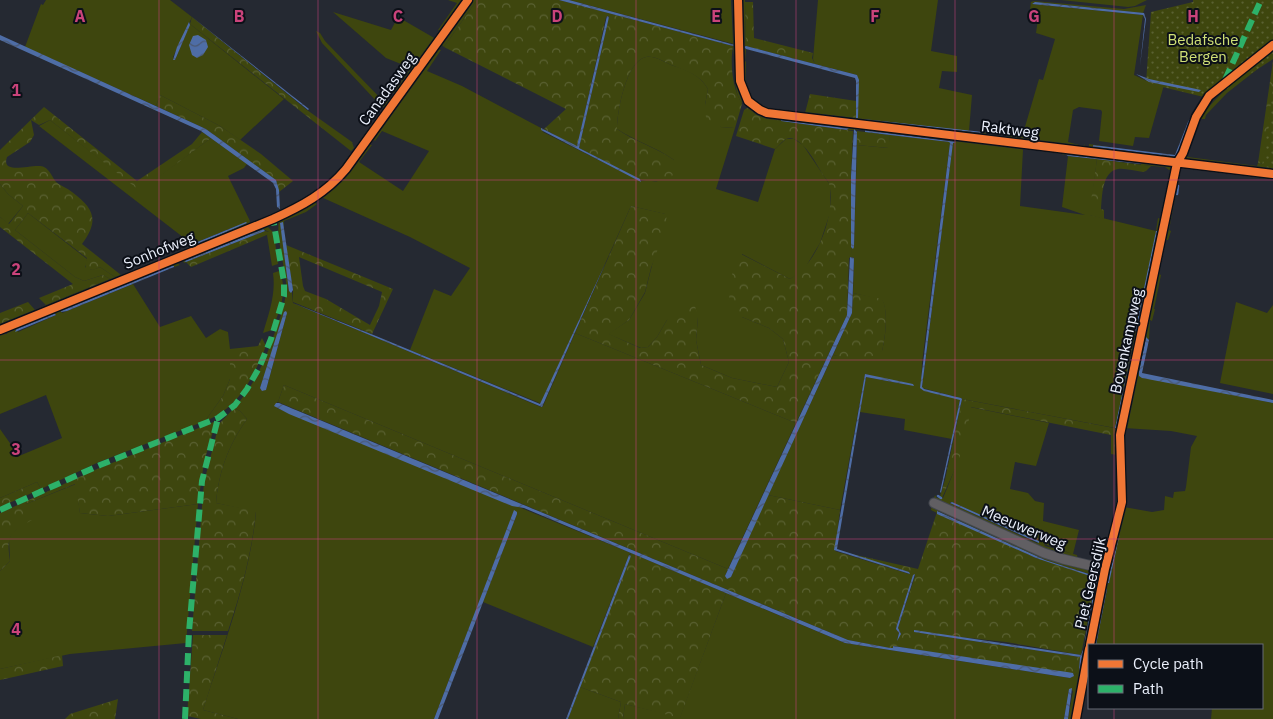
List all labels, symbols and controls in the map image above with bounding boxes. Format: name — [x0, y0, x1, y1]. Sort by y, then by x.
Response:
text: A — [75, 6, 86, 26]
text: B — [234, 6, 245, 26]
text: C — [393, 6, 403, 26]
text: D — [551, 6, 563, 26]
text: E — [711, 6, 721, 26]
text: F — [870, 6, 880, 26]
text: G — [1028, 6, 1040, 26]
text: H — [1187, 6, 1199, 26]
park label: Bedafsche Bergen — [1167, 30, 1239, 66]
street label: Canadasweg — [354, 49, 420, 129]
text: 1 — [11, 80, 21, 100]
street label: Raktweg — [980, 116, 1040, 142]
street label: Sonhofweg — [121, 227, 197, 273]
text: 2 — [11, 259, 21, 279]
street label: Bovenkampweg — [1106, 287, 1146, 395]
text: 3 — [11, 439, 21, 459]
street label: Meeuwerweg — [979, 501, 1069, 553]
street label: Piet Geersdijk — [1070, 535, 1110, 631]
text: 4 — [11, 619, 21, 639]
legend — [1088, 644, 1263, 709]
text: Cycle path — [1133, 654, 1204, 673]
text: Path — [1133, 679, 1164, 698]

